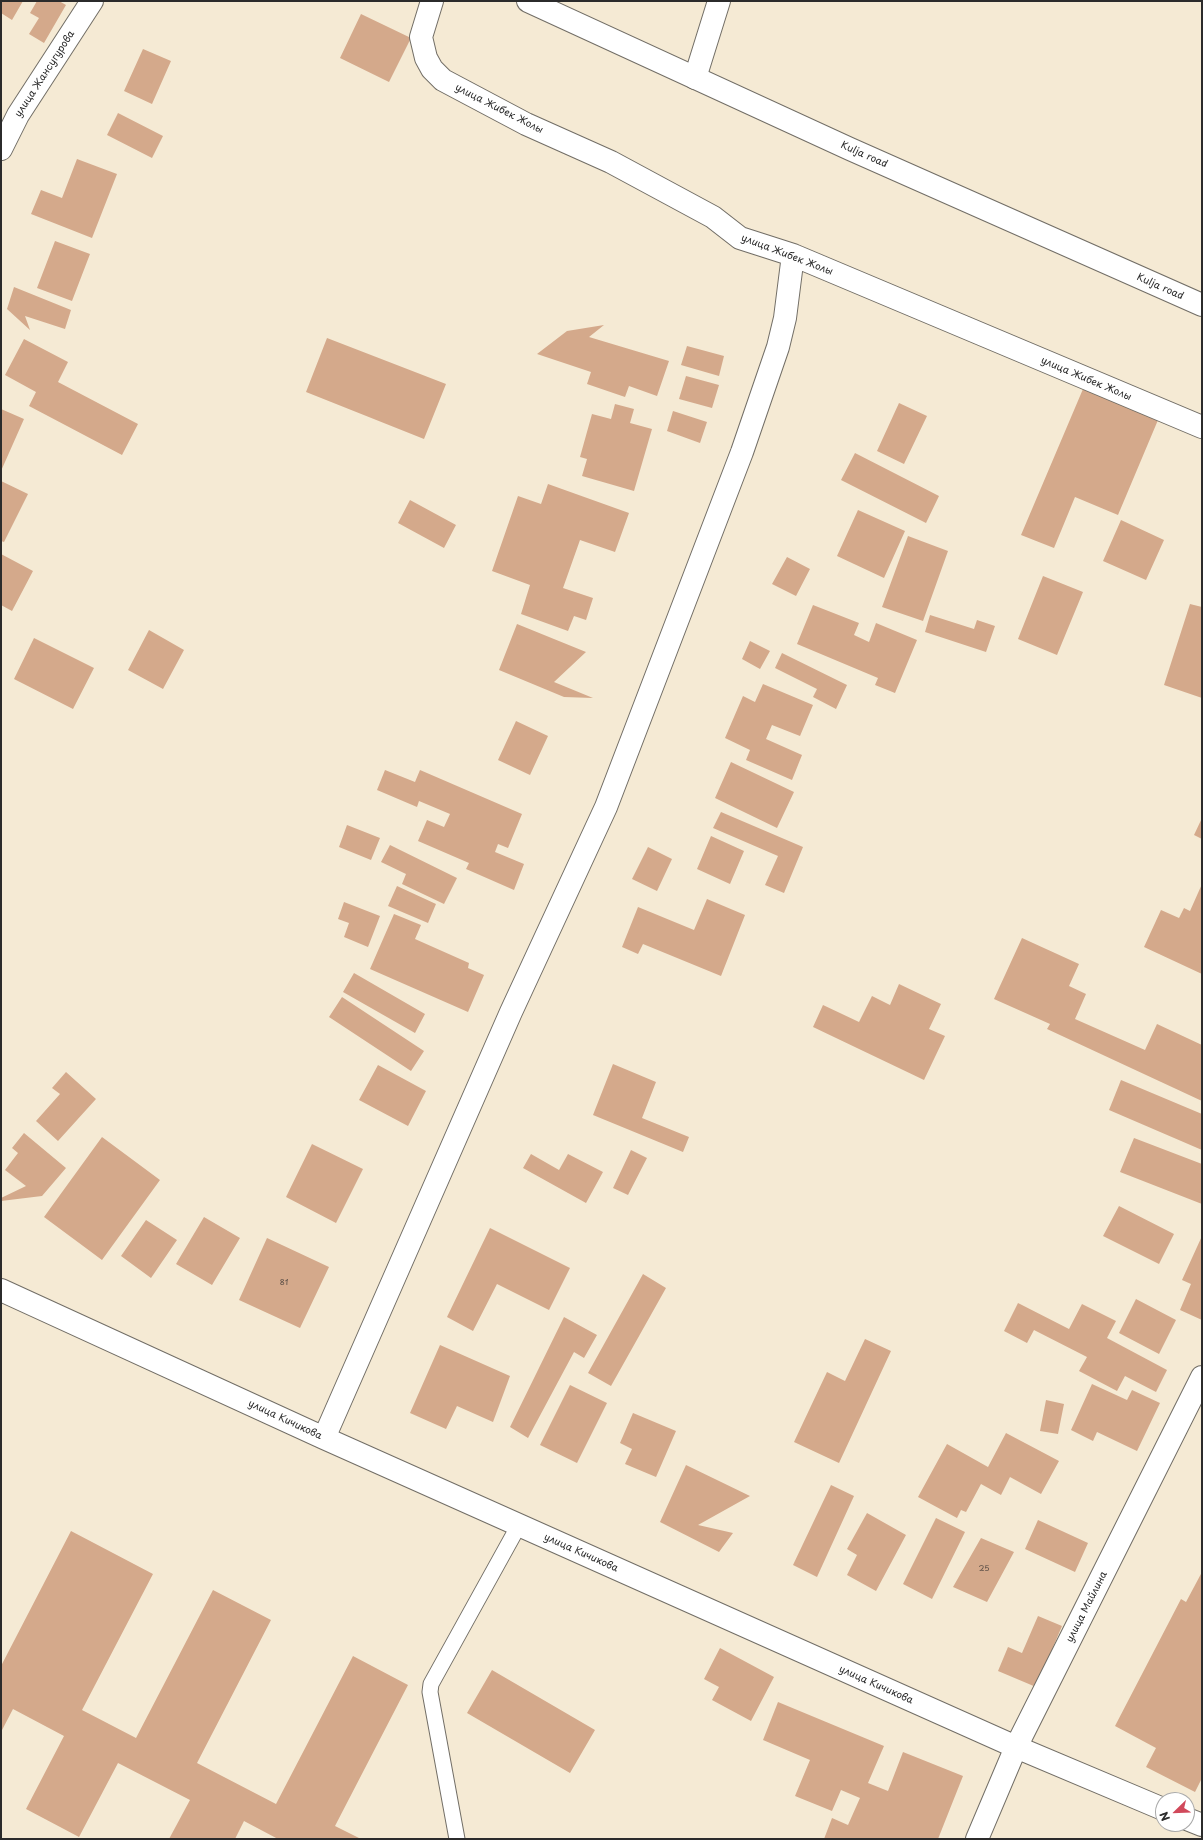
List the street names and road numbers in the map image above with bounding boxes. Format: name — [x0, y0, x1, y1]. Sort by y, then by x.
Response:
street label: улица Жансугурова — [13, 28, 77, 120]
street label: улица Жибек Жолы — [453, 82, 545, 136]
street label: Kulja road — [839, 139, 889, 171]
street label: улица Жибек Жолы — [739, 232, 835, 278]
street label: Kulja road — [1135, 271, 1185, 303]
street label: улица Жибек Жолы — [1039, 354, 1133, 404]
street label: улица Кичикова — [246, 1398, 324, 1442]
street label: улица Кичикова — [542, 1531, 620, 1575]
street label: улица Майлина — [1064, 1569, 1110, 1645]
street label: улица Кичикова — [837, 1663, 915, 1707]

